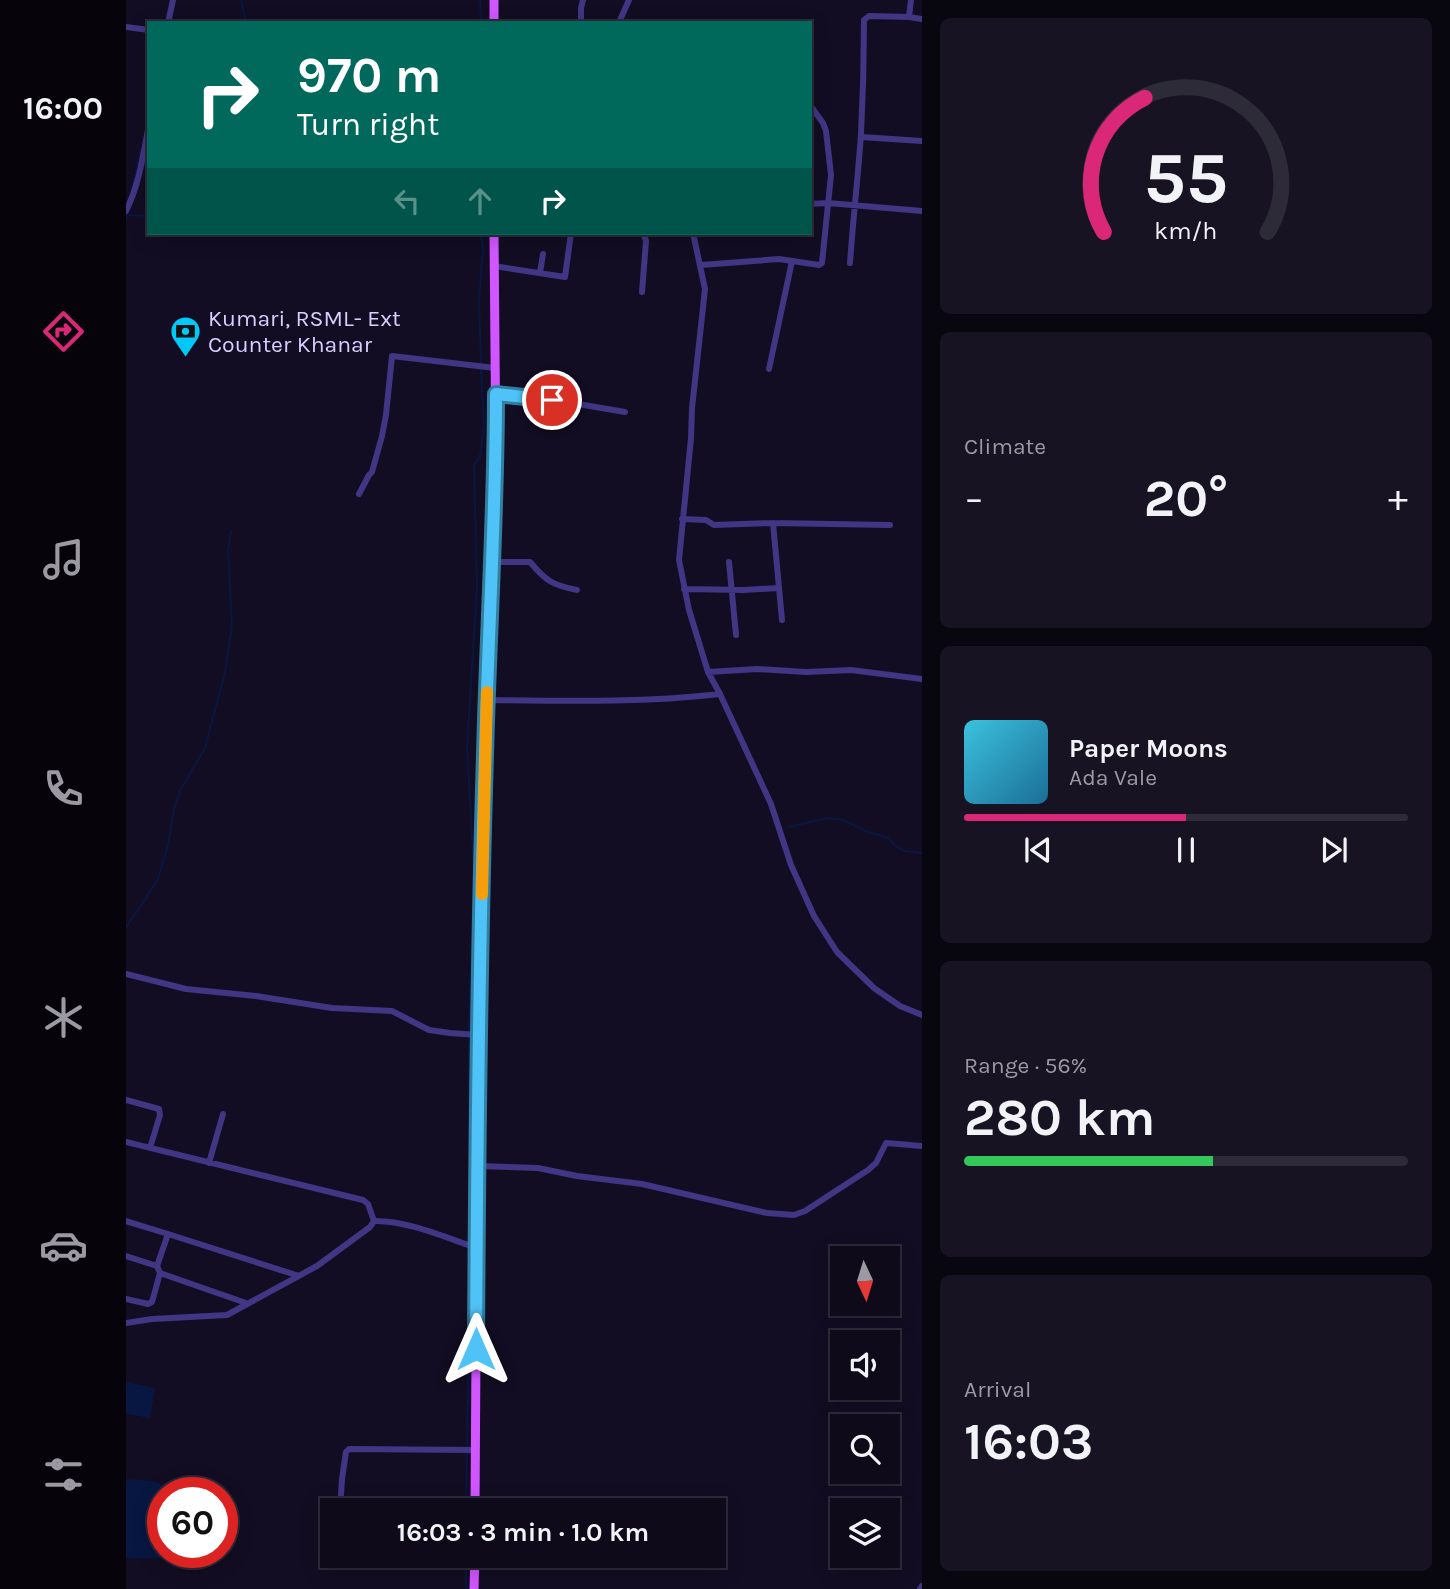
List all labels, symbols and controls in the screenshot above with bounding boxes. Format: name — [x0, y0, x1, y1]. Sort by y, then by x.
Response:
text: 970 m — [297, 47, 441, 104]
icon: right — [182, 49, 273, 140]
text: 16:00 — [23, 90, 103, 127]
text: Turn right — [297, 106, 439, 143]
text: 55 — [1144, 135, 1228, 220]
icon: left — [388, 182, 426, 220]
icon: ahead — [461, 182, 499, 220]
icon: right — [534, 182, 572, 220]
text: km/h — [1154, 216, 1218, 245]
place label: Kumari, RSML- Ext Counter Khanar — [208, 305, 401, 358]
icon: directions — [39, 307, 88, 356]
bank icon: Kumari, RSML- Ext Counter Khanar — [168, 314, 202, 358]
pin — [522, 370, 582, 430]
icon: arrive — [533, 381, 571, 419]
text: Climate — [964, 433, 1046, 460]
text: 20° — [1144, 468, 1228, 529]
text: − — [964, 476, 984, 521]
text: + — [1388, 476, 1408, 521]
icon: music — [39, 535, 88, 584]
text: Paper Moons — [1069, 733, 1228, 764]
icon: phone — [39, 764, 88, 813]
text: Ada Vale — [1069, 764, 1157, 791]
icon: previous — [1019, 831, 1057, 869]
icon: pause — [1167, 831, 1205, 869]
icon: next — [1315, 831, 1353, 869]
icon: climate — [39, 993, 88, 1042]
text: Range · 56% — [964, 1052, 1087, 1079]
text: 280 km — [964, 1087, 1155, 1148]
icon: car — [39, 1221, 88, 1270]
north arrow — [830, 1246, 900, 1316]
map controls — [830, 1246, 900, 1568]
position arrow — [439, 1312, 513, 1386]
button: sound — [830, 1330, 900, 1400]
text: Arrival — [964, 1376, 1031, 1403]
text: 16:03 — [964, 1411, 1093, 1472]
button: search — [830, 1414, 900, 1484]
icon: filters — [39, 1450, 88, 1499]
speed limit sign: 60 — [147, 1477, 238, 1568]
button: layers — [830, 1498, 900, 1568]
text: 16:03 · 3 min · 1.0 km — [397, 1517, 649, 1548]

